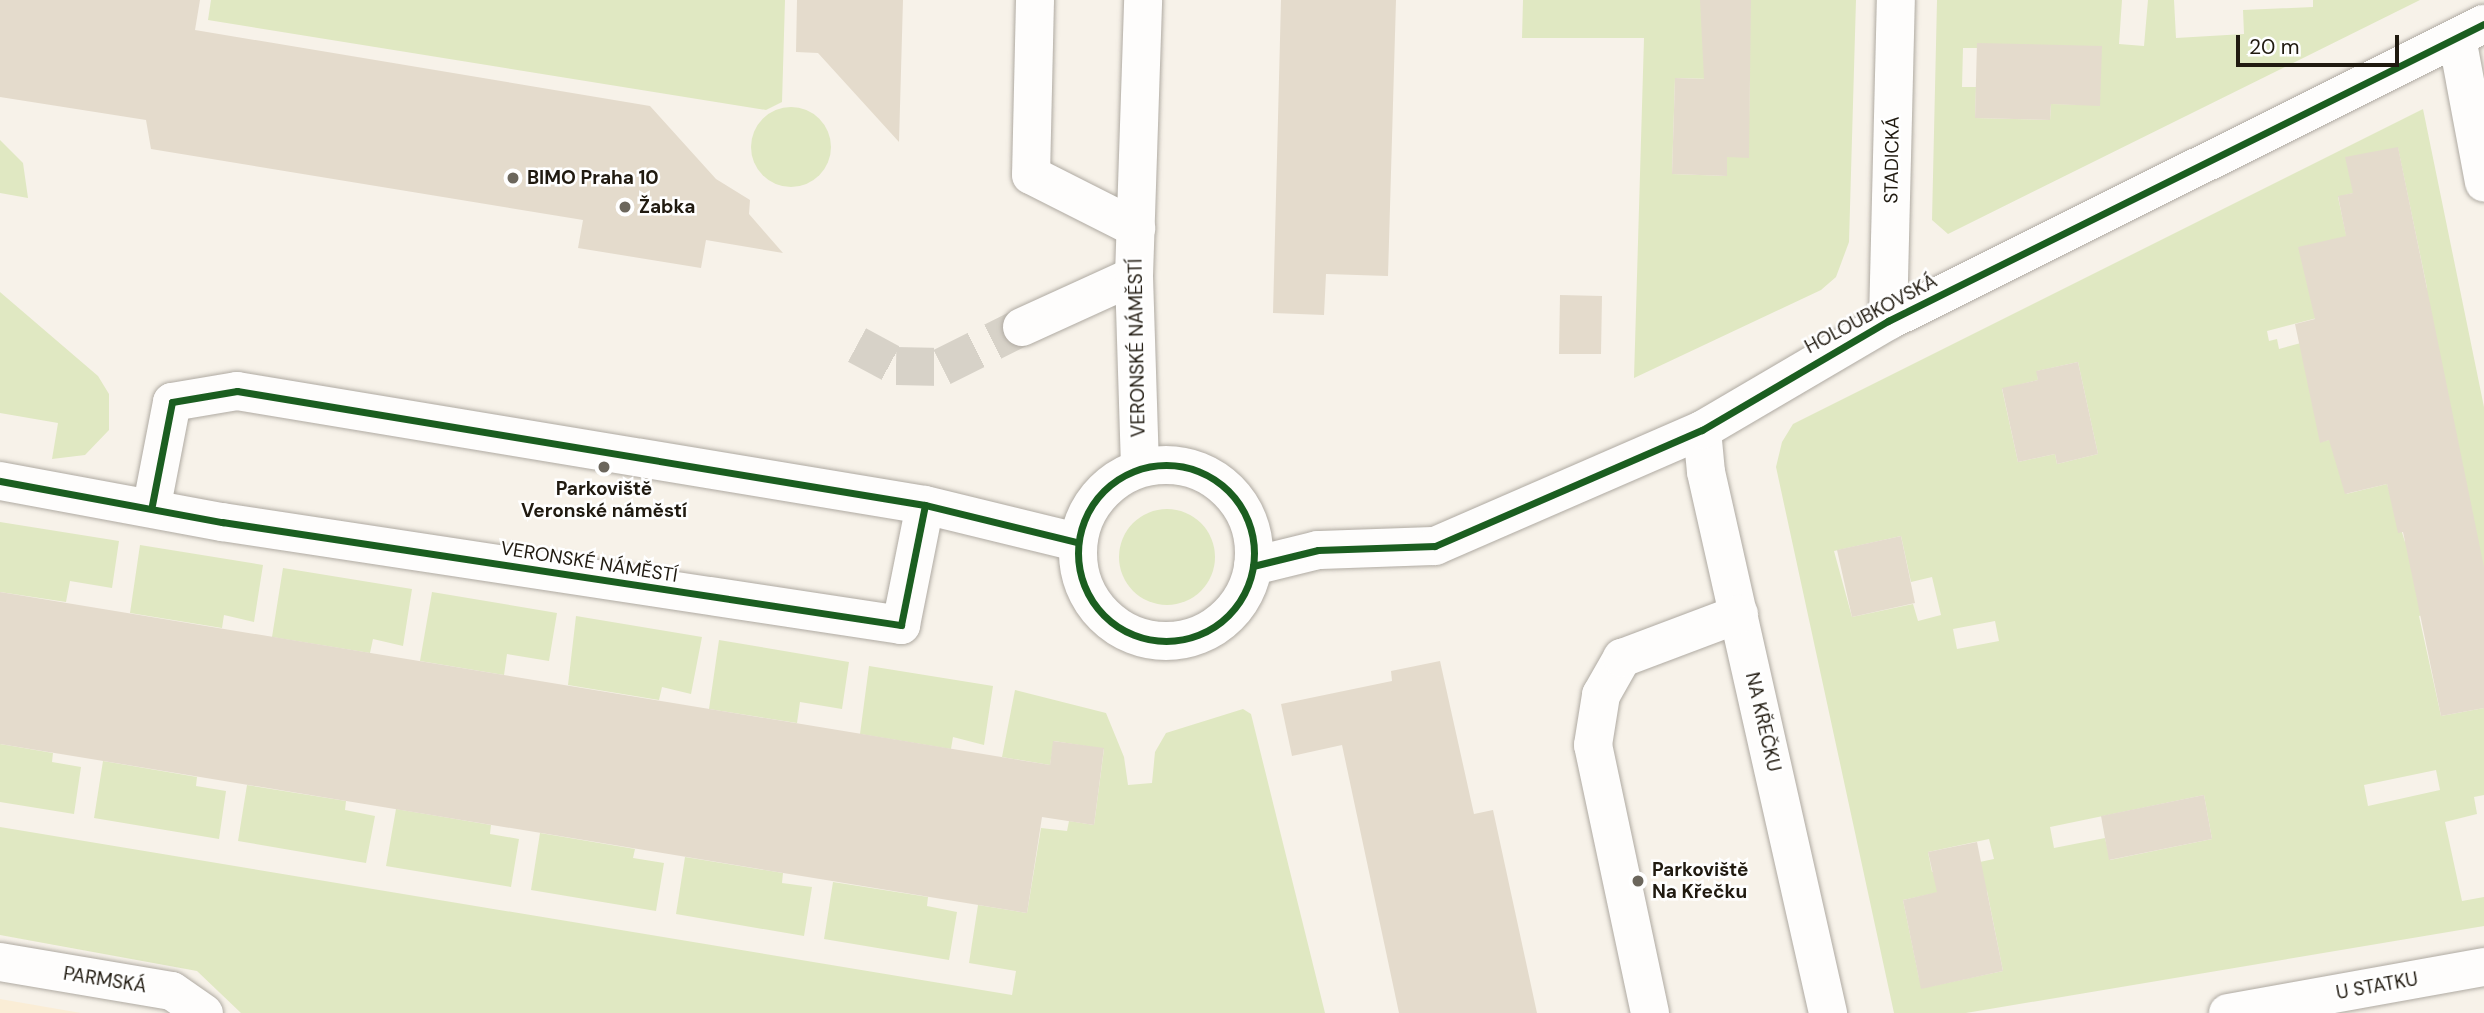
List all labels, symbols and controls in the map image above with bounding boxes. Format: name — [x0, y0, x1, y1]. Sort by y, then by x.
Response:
scale bar — [2239, 21, 2402, 65]
text: 20 m — [2249, 33, 2300, 61]
street label: STADICKÁ — [1880, 116, 1904, 204]
place label: BIMO Praha 10 — [527, 167, 659, 189]
marker: BIMO Praha 10 — [505, 170, 521, 186]
place label: Žabka — [639, 196, 695, 218]
marker: Žabka — [617, 199, 633, 215]
street label: VERONSKÉ NÁMĚSTÍ — [1124, 258, 1150, 438]
street label: HOLOUBKOVSKÁ — [1801, 270, 1941, 358]
marker: Parkoviště Veronské náměstí — [596, 459, 612, 475]
place label: Parkoviště Veronské náměstí — [521, 478, 687, 522]
street label: VERONSKÉ NÁMĚSTÍ — [499, 537, 679, 587]
street label: NA KŘEČKU — [1741, 670, 1785, 774]
place label: Parkoviště Na Křečku — [1652, 859, 1748, 903]
marker: Parkoviště Na Křečku — [1630, 873, 1646, 889]
street label: PARMSKÁ — [62, 962, 148, 998]
street label: U STATKU — [2334, 968, 2420, 1004]

